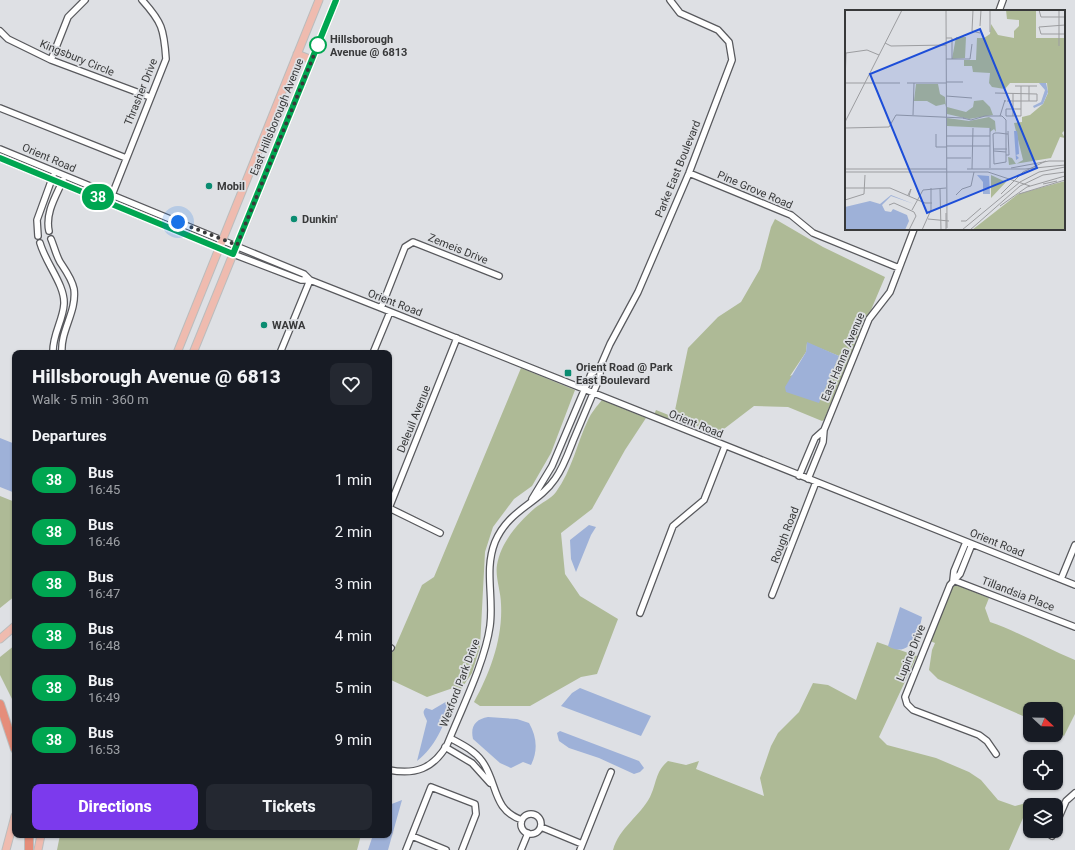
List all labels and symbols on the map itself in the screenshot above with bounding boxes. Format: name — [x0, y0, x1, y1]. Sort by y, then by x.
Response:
inset map — [845, 10, 1065, 230]
place label: Hillsborough Avenue @ 6813 — [330, 33, 407, 59]
marker: Hillsborough Avenue @ 6813 — [309, 36, 327, 54]
street label: Kingsbury Circle — [38, 37, 116, 79]
street label: East Hillsborough Avenue — [248, 56, 307, 177]
street label: Thrasher Drive — [122, 57, 160, 127]
street label: Parke East Boulevard — [653, 119, 703, 219]
street label: Orient Road — [20, 141, 78, 175]
street label: Pine Grove Road — [715, 168, 795, 212]
place label: Mobil — [217, 180, 245, 193]
marker: Mobil — [204, 181, 214, 191]
line badge: 38 — [80, 184, 116, 210]
your location — [168, 212, 188, 232]
place label: Dunkin' — [302, 213, 338, 226]
marker: Dunkin' — [289, 214, 299, 224]
street label: Zemeis Drive — [426, 231, 490, 267]
street label: Orient Road — [366, 287, 424, 319]
street label: East Hanna Avenue — [818, 311, 868, 403]
place label: WAWA — [272, 319, 306, 332]
marker: WAWA — [259, 320, 269, 330]
place label: Orient Road @ Park East Boulevard — [576, 361, 673, 387]
marker: Orient Road @ Park East Boulevard — [563, 368, 573, 378]
street label: Deleuil Avenue — [395, 383, 434, 455]
street label: Orient Road — [667, 407, 725, 441]
street label: Rough Road — [768, 505, 802, 565]
street label: Orient Road — [968, 526, 1026, 560]
street label: Tillandsia Place — [980, 574, 1056, 614]
street label: Lupine Drive — [894, 623, 928, 683]
street label: Wexford Park Drive — [437, 637, 483, 729]
north arrow — [1023, 702, 1063, 742]

